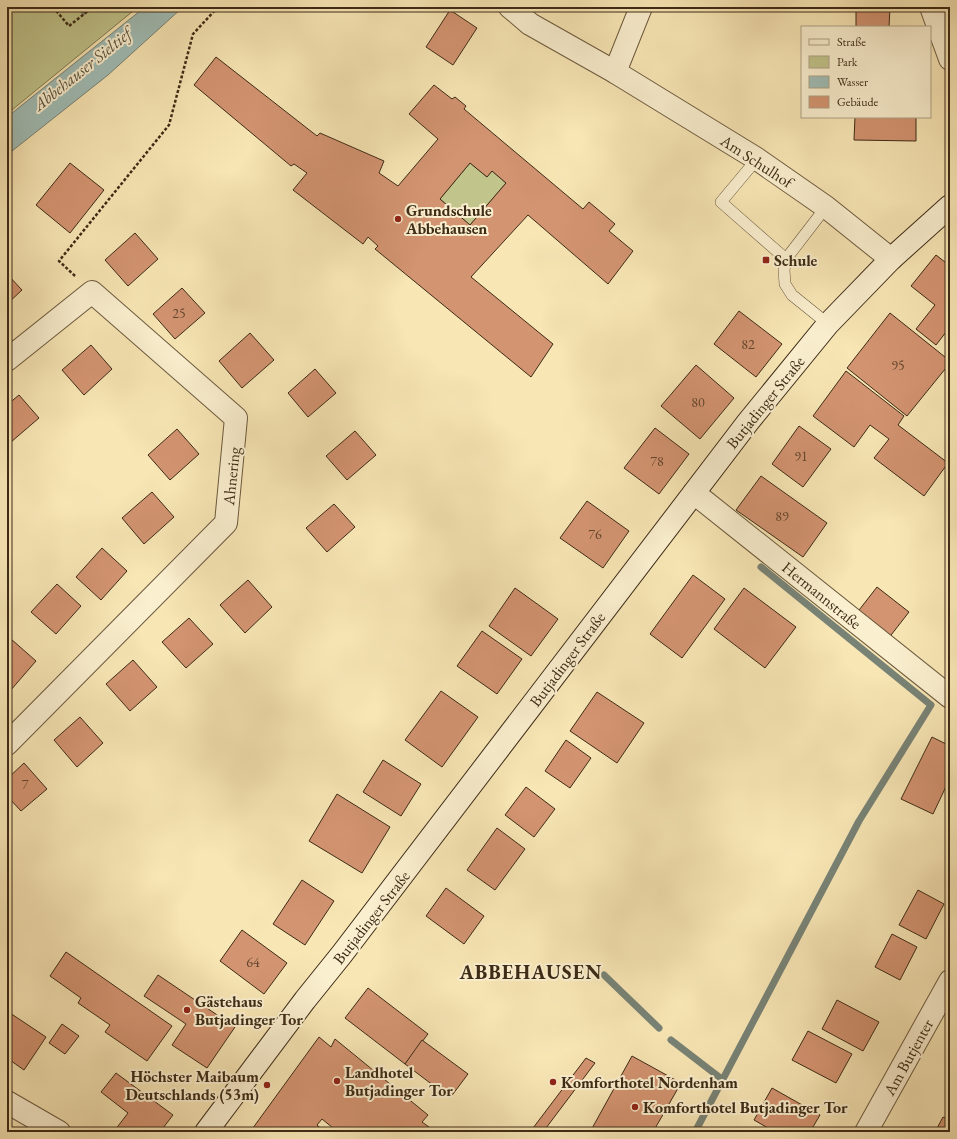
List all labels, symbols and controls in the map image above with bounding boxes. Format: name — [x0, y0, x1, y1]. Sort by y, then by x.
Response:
water label: Abbehauser Sieltief — [27, 20, 139, 117]
legend — [801, 26, 931, 118]
text: Straße — [837, 34, 866, 50]
text: Park — [837, 54, 858, 70]
text: Wasser — [837, 74, 868, 90]
text: Gebäude — [837, 94, 879, 110]
street label: Am Schulhof — [716, 130, 799, 194]
place label: Grundschule Abbehausen — [405, 200, 492, 239]
marker: Grundschule Abbehausen — [393, 214, 403, 224]
place label: Schule — [774, 250, 818, 271]
marker: Schule — [761, 255, 771, 265]
house number: 25 — [172, 304, 186, 322]
house number: 82 — [741, 335, 755, 353]
street label: Butjadinger Straße — [721, 352, 809, 453]
house number: 95 — [891, 356, 905, 374]
house number: 80 — [691, 393, 705, 411]
street label: Ahnering — [218, 445, 245, 507]
house number: 91 — [794, 447, 808, 465]
house number: 78 — [650, 452, 664, 470]
house number: 89 — [775, 507, 789, 525]
house number: 76 — [588, 525, 602, 543]
street label: Hermannstraße — [778, 557, 866, 634]
street label: Butjadinger Straße — [525, 608, 610, 711]
house number: 7 — [22, 775, 29, 793]
street label: Butjadinger Straße — [328, 866, 415, 969]
house number: 64 — [246, 953, 260, 971]
district label: ABBEHAUSEN — [459, 959, 602, 985]
place label: Gästehaus Butjadinger Tor — [195, 991, 303, 1030]
marker: Gästehaus Butjadinger Tor — [182, 1005, 192, 1015]
street label: Am Butjenter — [878, 1015, 938, 1100]
place label: Landhotel Butjadinger Tor — [345, 1062, 453, 1101]
place label: Höchster Maibaum Deutschlands (53m) — [126, 1066, 259, 1105]
place label: Komforthotel Nordenham — [561, 1072, 738, 1093]
marker: Landhotel Butjadinger Tor — [332, 1076, 342, 1086]
marker: Komforthotel Nordenham — [548, 1077, 558, 1087]
marker: Höchster Maibaum Deutschlands (53m) — [262, 1080, 272, 1090]
place label: Komforthotel Butjadinger Tor — [643, 1097, 848, 1118]
marker: Komforthotel Butjadinger Tor — [630, 1102, 640, 1112]

